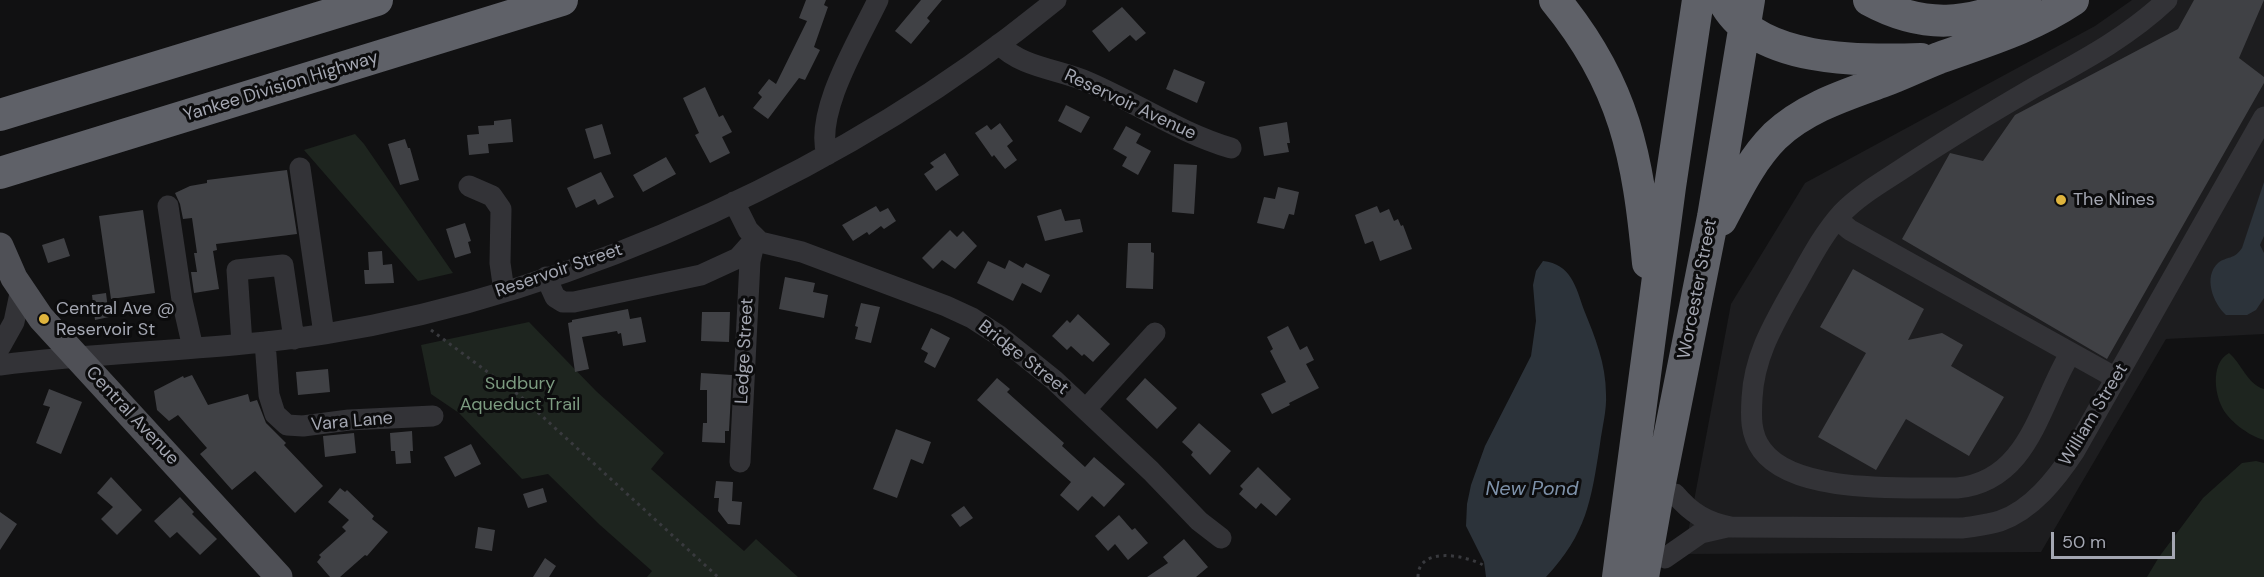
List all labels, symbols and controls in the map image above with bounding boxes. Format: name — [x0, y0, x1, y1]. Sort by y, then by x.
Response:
street label: Yankee Division Highway — [181, 47, 381, 127]
street label: Reservoir Avenue — [1061, 65, 1199, 145]
place label: The Nines — [2073, 189, 2155, 211]
marker: The Nines — [2054, 193, 2068, 207]
street label: Worcester Street — [1674, 217, 1722, 361]
street label: Reservoir Street — [493, 239, 625, 303]
street label: Ledge Street — [731, 297, 759, 405]
place label: Central Ave @ Reservoir St — [56, 298, 175, 340]
marker: Central Ave @ Reservoir St — [37, 312, 51, 326]
street label: Bridge Street — [973, 316, 1073, 400]
street label: William Street — [2055, 360, 2133, 470]
street label: Central Avenue — [81, 362, 183, 470]
park label: Sudbury Aqueduct Trail — [460, 373, 580, 416]
street label: Vara Lane — [310, 408, 394, 436]
water label: New Pond — [1486, 478, 1578, 502]
scale bar — [2054, 520, 2178, 558]
text: 50 m — [2062, 530, 2106, 554]

